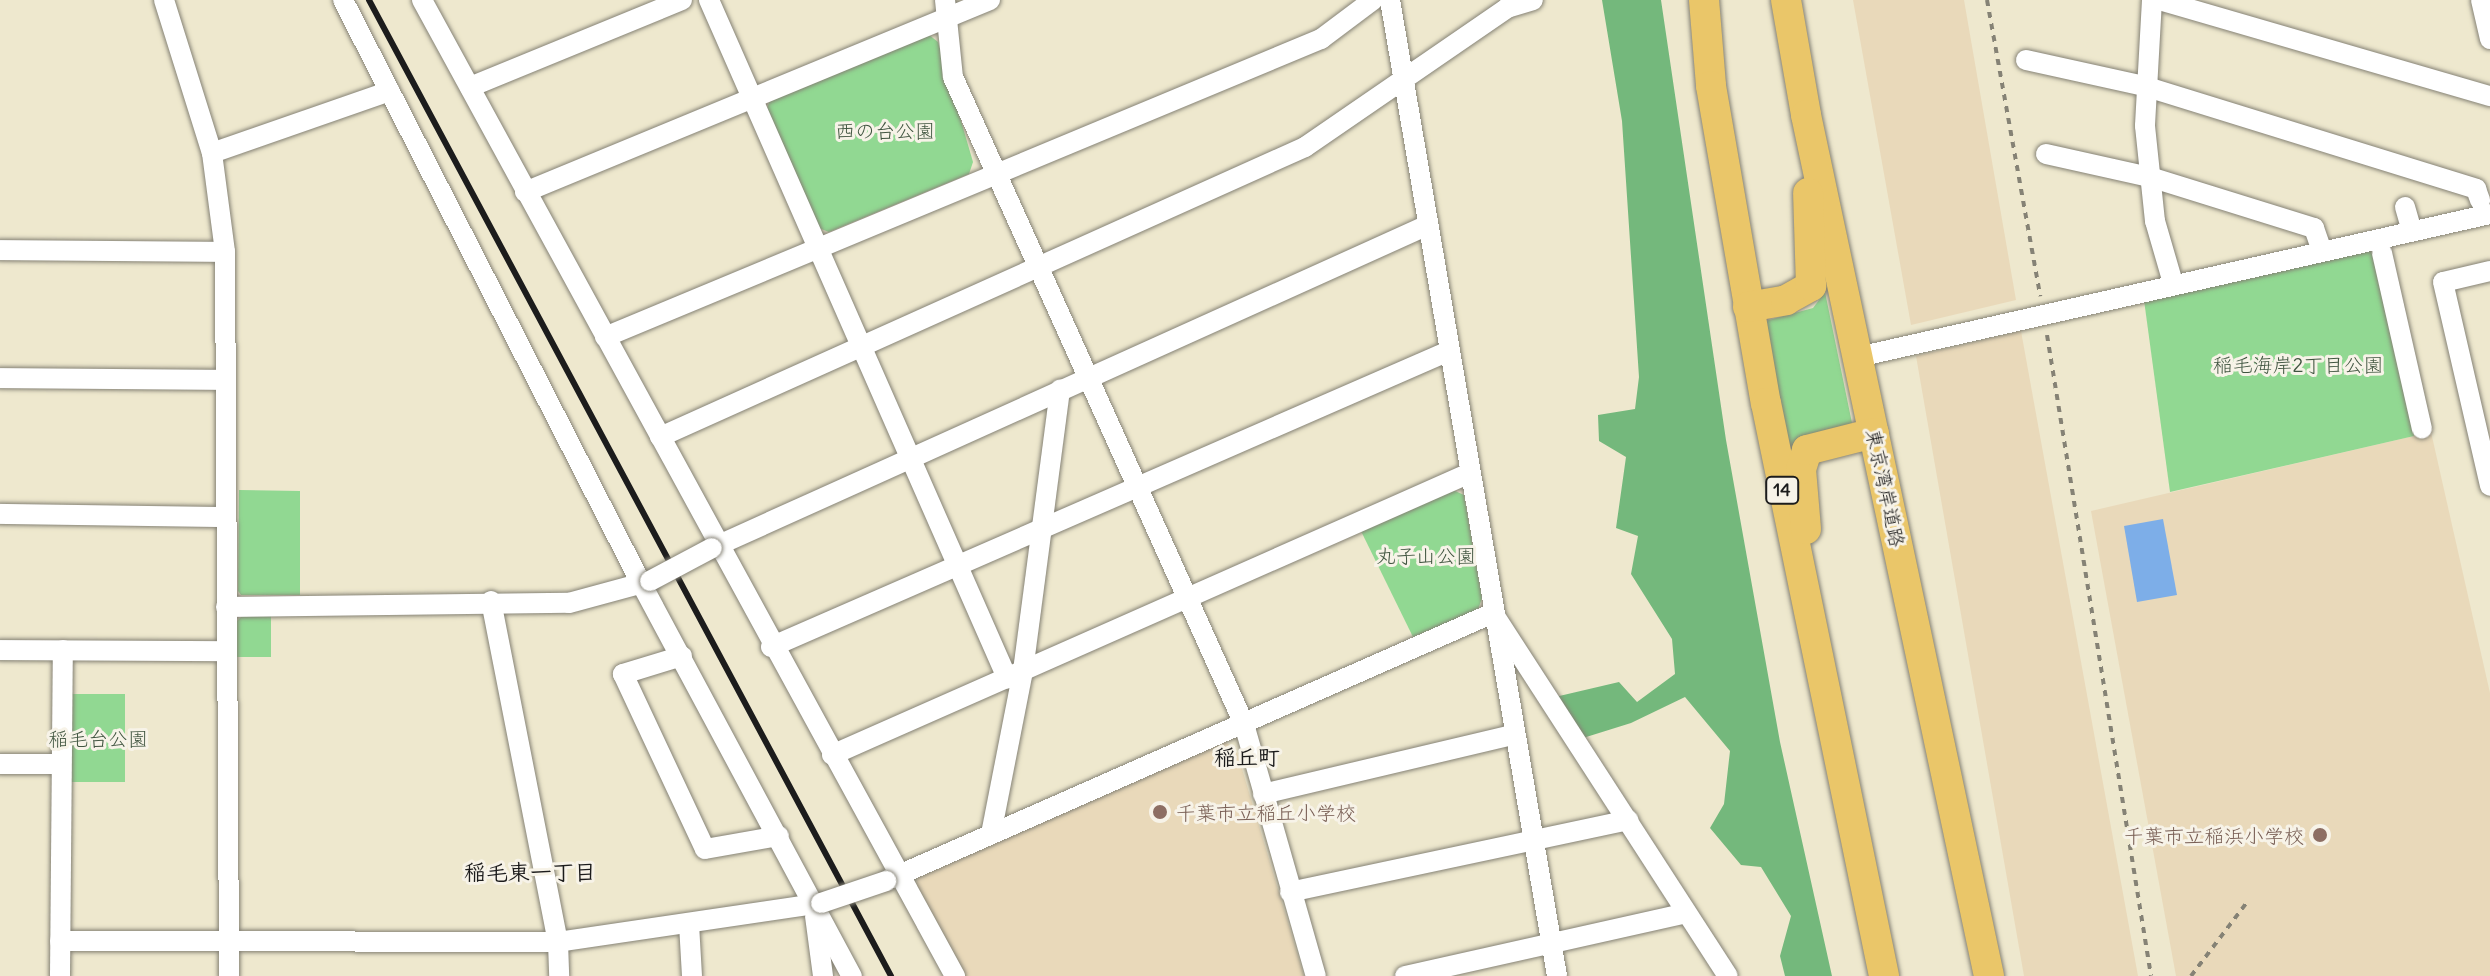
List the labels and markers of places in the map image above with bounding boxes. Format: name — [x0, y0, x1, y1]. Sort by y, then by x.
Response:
place label: 千葉市立稲丘小学校 — [1176, 800, 1356, 824]
marker: 千葉市立稲丘小学校 — [1151, 803, 1169, 821]
place label: 千葉市立稲浜小学校 — [2124, 823, 2304, 847]
marker: 千葉市立稲浜小学校 — [2311, 826, 2329, 844]

